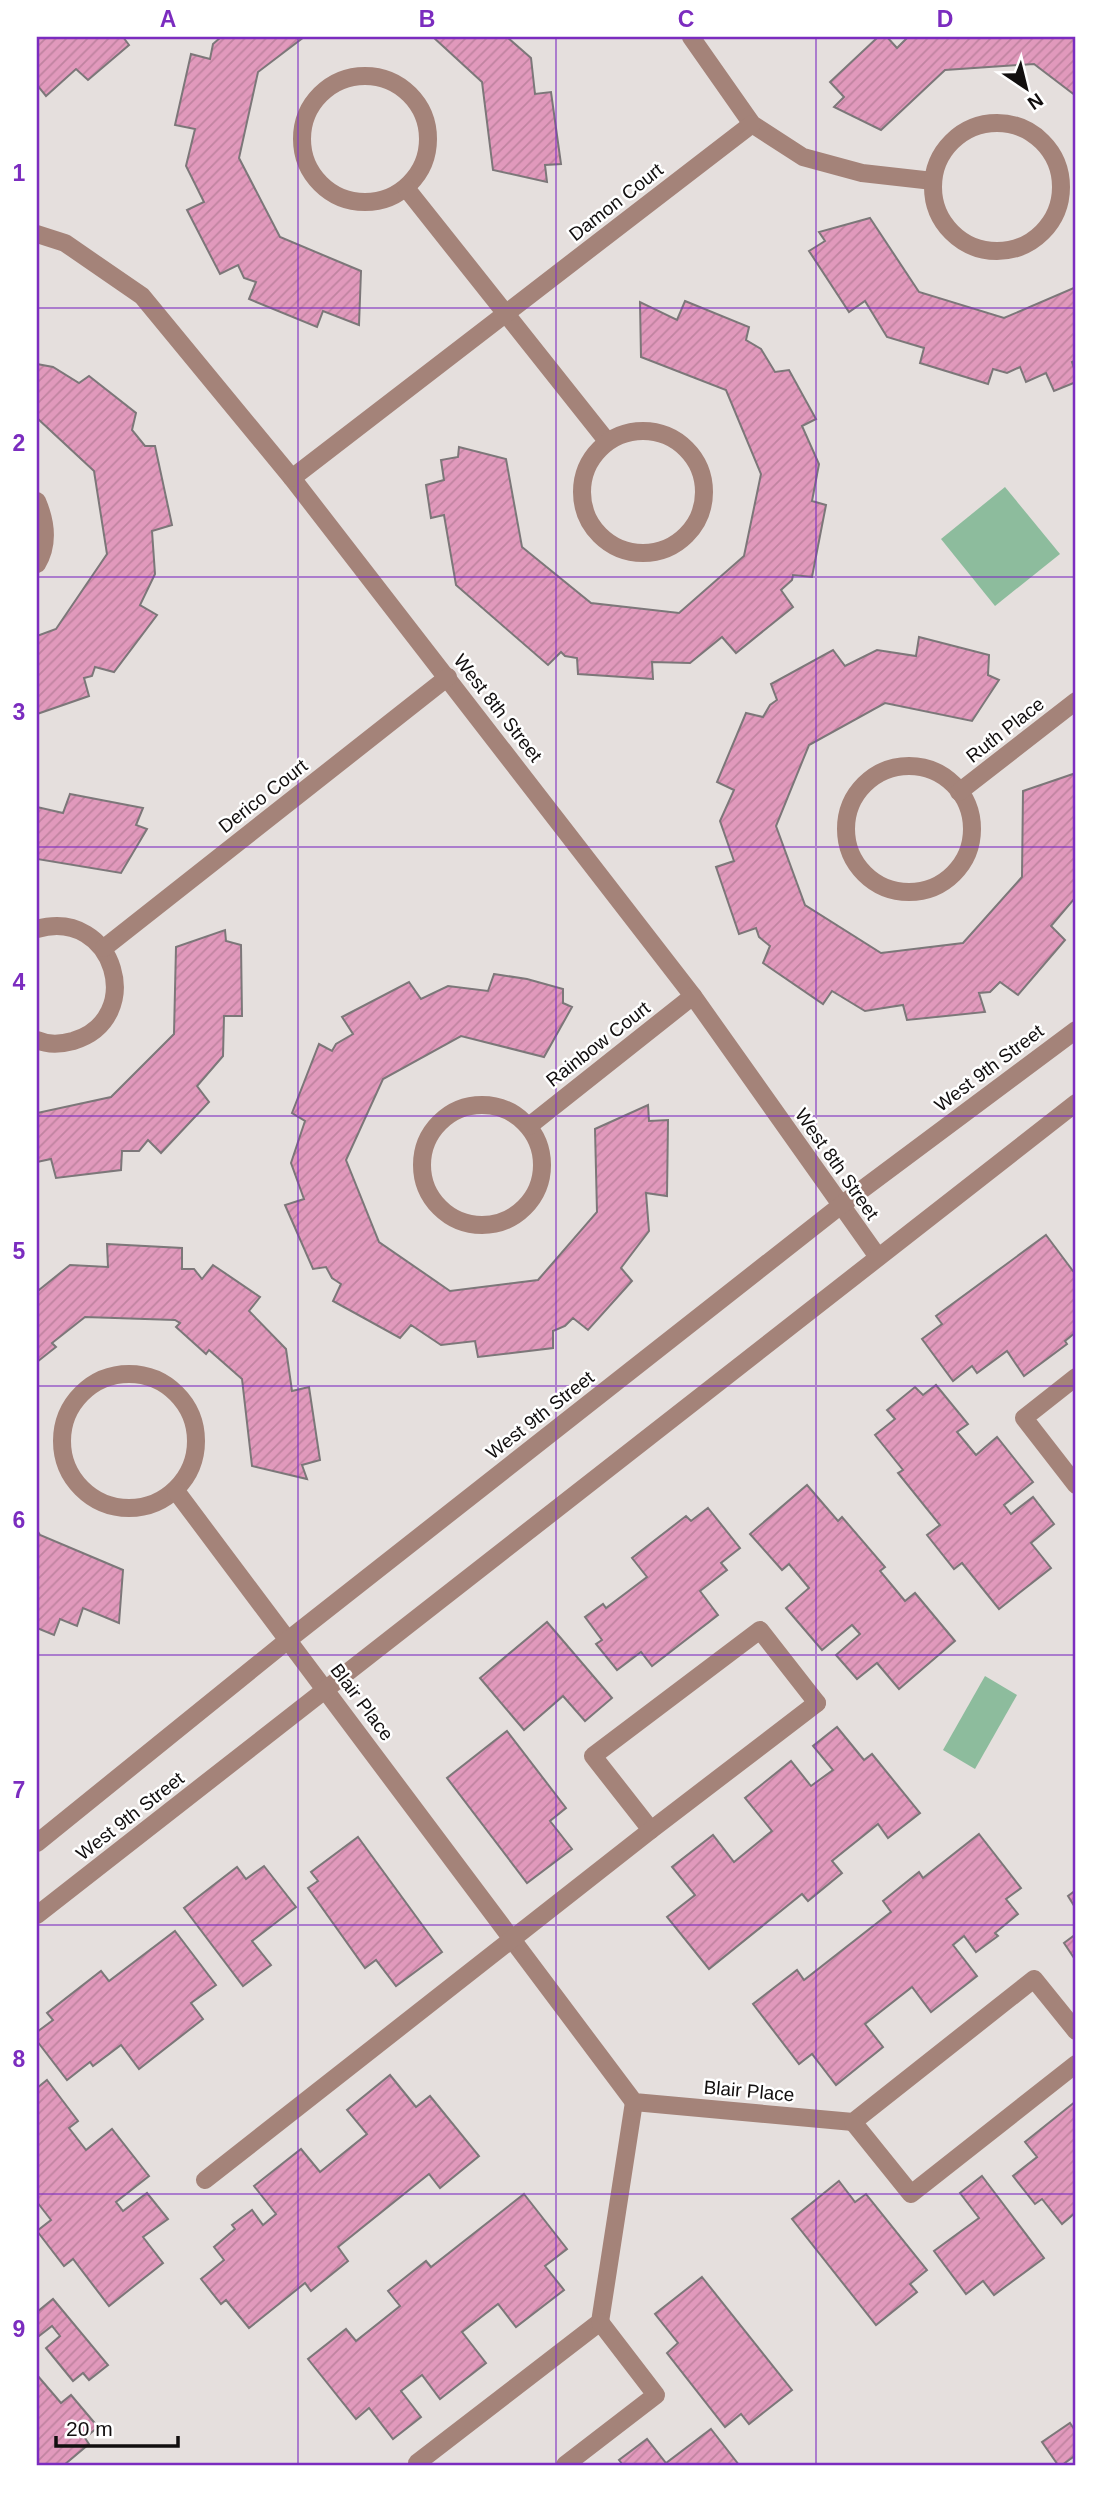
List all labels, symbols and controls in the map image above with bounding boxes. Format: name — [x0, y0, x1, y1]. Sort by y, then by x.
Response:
text: A — [160, 6, 176, 32]
text: B — [419, 6, 435, 32]
text: C — [678, 6, 694, 32]
text: D — [937, 6, 953, 32]
north arrow — [990, 52, 1060, 122]
text: N — [1024, 89, 1047, 114]
street label: Damon Court — [565, 159, 668, 245]
text: 1 — [13, 160, 26, 186]
text: 2 — [13, 430, 25, 456]
street label: West 8th Street — [450, 650, 547, 766]
street label: Ruth Place — [962, 693, 1048, 767]
text: 3 — [13, 699, 25, 725]
street label: Derico Court — [215, 754, 312, 837]
text: 4 — [13, 969, 26, 995]
street label: Rainbow Court — [542, 997, 655, 1091]
street label: West 9th Street — [931, 1020, 1048, 1116]
street label: West 8th Street — [791, 1104, 883, 1224]
text: 5 — [13, 1238, 26, 1264]
street label: West 9th Street — [482, 1366, 598, 1463]
text: 6 — [13, 1507, 25, 1533]
street label: Blair Place — [326, 1659, 398, 1745]
street label: West 9th Street — [72, 1767, 188, 1864]
text: 7 — [13, 1777, 25, 1803]
text: 8 — [13, 2046, 26, 2072]
street label: Blair Place — [703, 2077, 795, 2105]
text: 9 — [13, 2316, 25, 2342]
scale bar — [56, 2404, 178, 2448]
text: 20 m — [66, 2417, 113, 2440]

